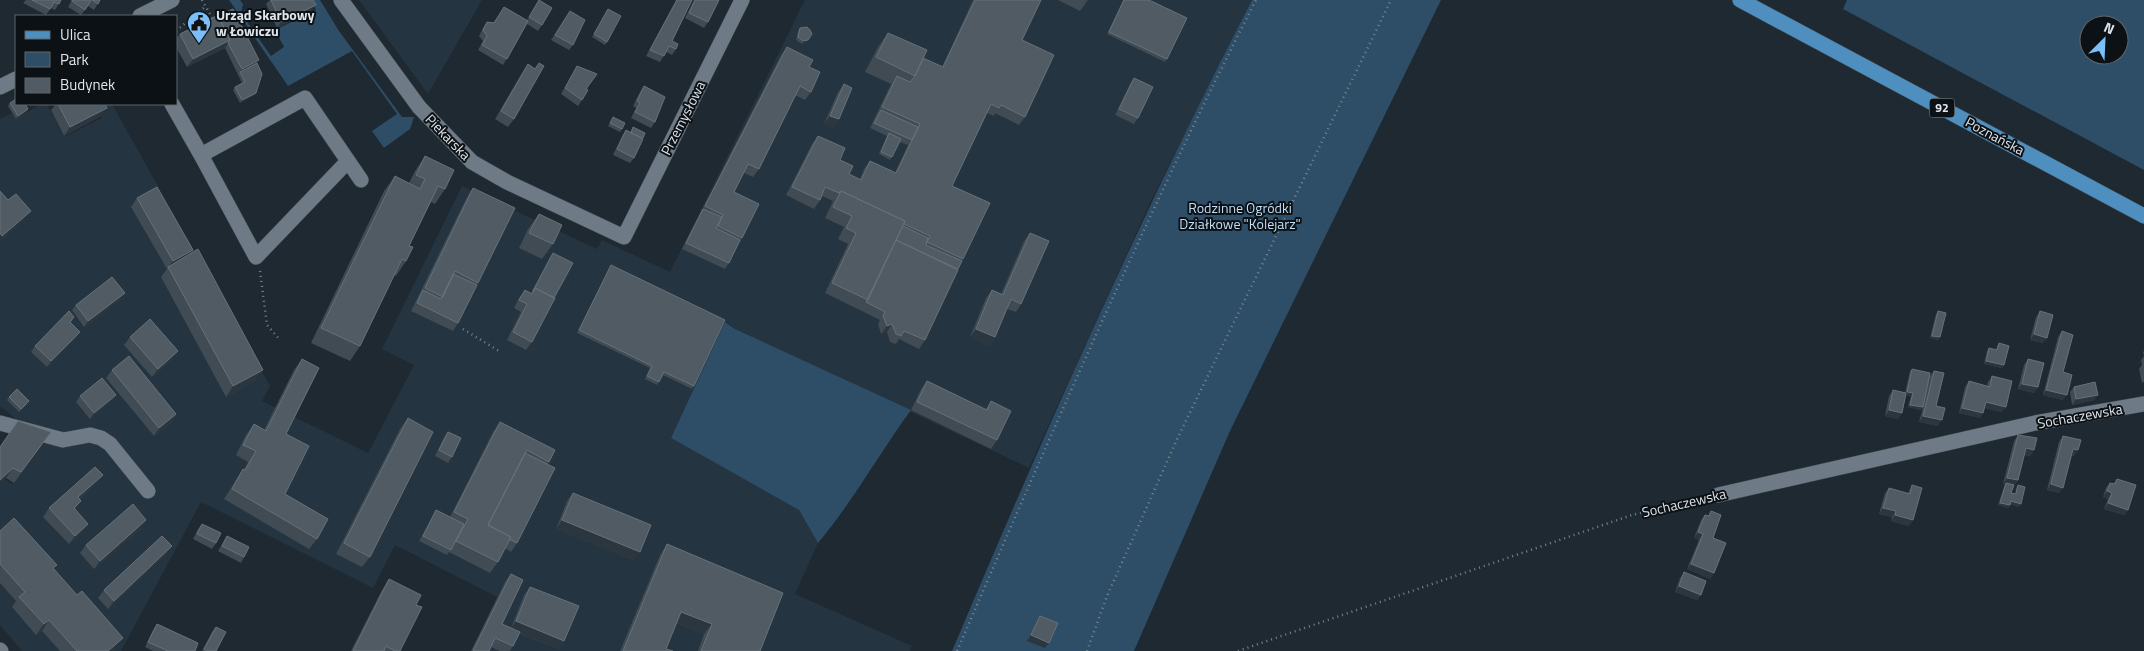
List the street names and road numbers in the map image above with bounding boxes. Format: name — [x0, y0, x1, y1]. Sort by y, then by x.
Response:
street label: Przemysłowa — [655, 77, 710, 158]
road number: 92 — [1930, 99, 1954, 118]
street label: Piekarska — [421, 109, 476, 165]
street label: Poznańska — [1962, 111, 2029, 160]
street label: Sochaczewska — [2036, 398, 2124, 433]
street label: Sochaczewska — [1640, 483, 1728, 522]

